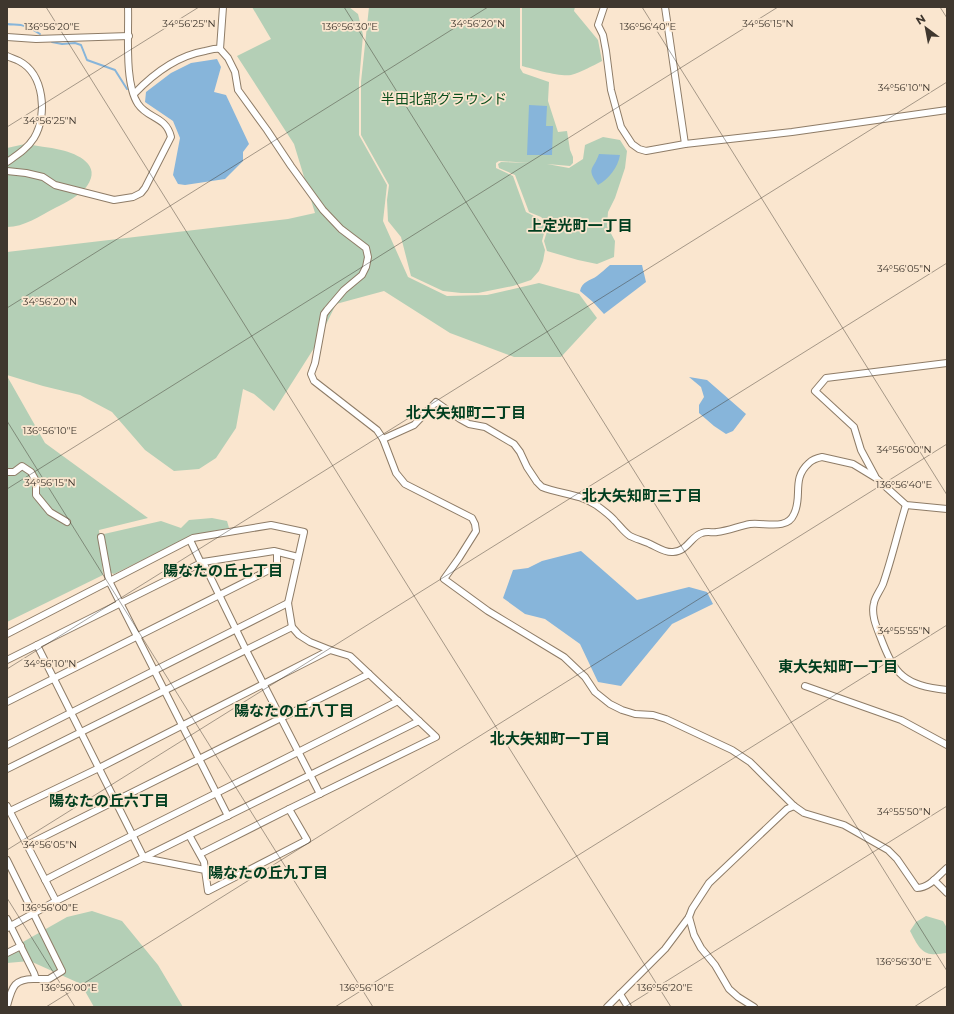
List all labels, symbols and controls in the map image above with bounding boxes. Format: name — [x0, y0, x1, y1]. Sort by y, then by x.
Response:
north arrow — [906, 8, 946, 48]
text: N — [913, 11, 928, 28]
text: 34°56'25"N — [162, 17, 216, 30]
text: 34°56'20"N — [451, 17, 505, 30]
text: 34°56'15"N — [742, 17, 794, 30]
text: 136°56'20"E — [24, 20, 80, 33]
text: 136°56'30"E — [322, 20, 378, 33]
text: 136°56'40"E — [620, 20, 677, 33]
text: 34°56'10"N — [878, 81, 930, 94]
park label: 半田北部グラウンド — [381, 90, 507, 108]
text: 34°56'25"N — [23, 114, 77, 127]
district label: 上定光町一丁目 — [527, 216, 633, 235]
text: 34°56'05"N — [877, 262, 931, 275]
text: 34°56'20"N — [23, 295, 77, 308]
district label: 北大矢知町二丁目 — [406, 403, 526, 422]
text: 136°56'10"E — [23, 424, 77, 437]
text: 34°56'00"N — [876, 443, 932, 456]
text: 34°56'15"N — [24, 476, 76, 489]
text: 136°56'40"E — [876, 478, 933, 491]
district label: 北大矢知町三丁目 — [582, 486, 702, 505]
district label: 陽なたの丘七丁目 — [163, 561, 283, 580]
text: 34°55'55"N — [878, 624, 930, 637]
text: 34°56'10"N — [24, 657, 76, 670]
district label: 東大矢知町一丁目 — [778, 657, 898, 676]
district label: 陽なたの丘八丁目 — [234, 701, 354, 720]
district label: 北大矢知町一丁目 — [490, 729, 610, 748]
district label: 陽なたの丘六丁目 — [49, 791, 169, 810]
text: 34°55'50"N — [877, 805, 931, 818]
text: 34°56'05"N — [23, 838, 77, 851]
district label: 陽なたの丘九丁目 — [208, 863, 328, 882]
text: 136°56'00"E — [22, 901, 79, 914]
text: 136°56'30"E — [876, 955, 932, 968]
text: 136°56'00"E — [41, 981, 98, 994]
text: 136°56'10"E — [340, 981, 394, 994]
text: 136°56'20"E — [637, 981, 693, 994]

